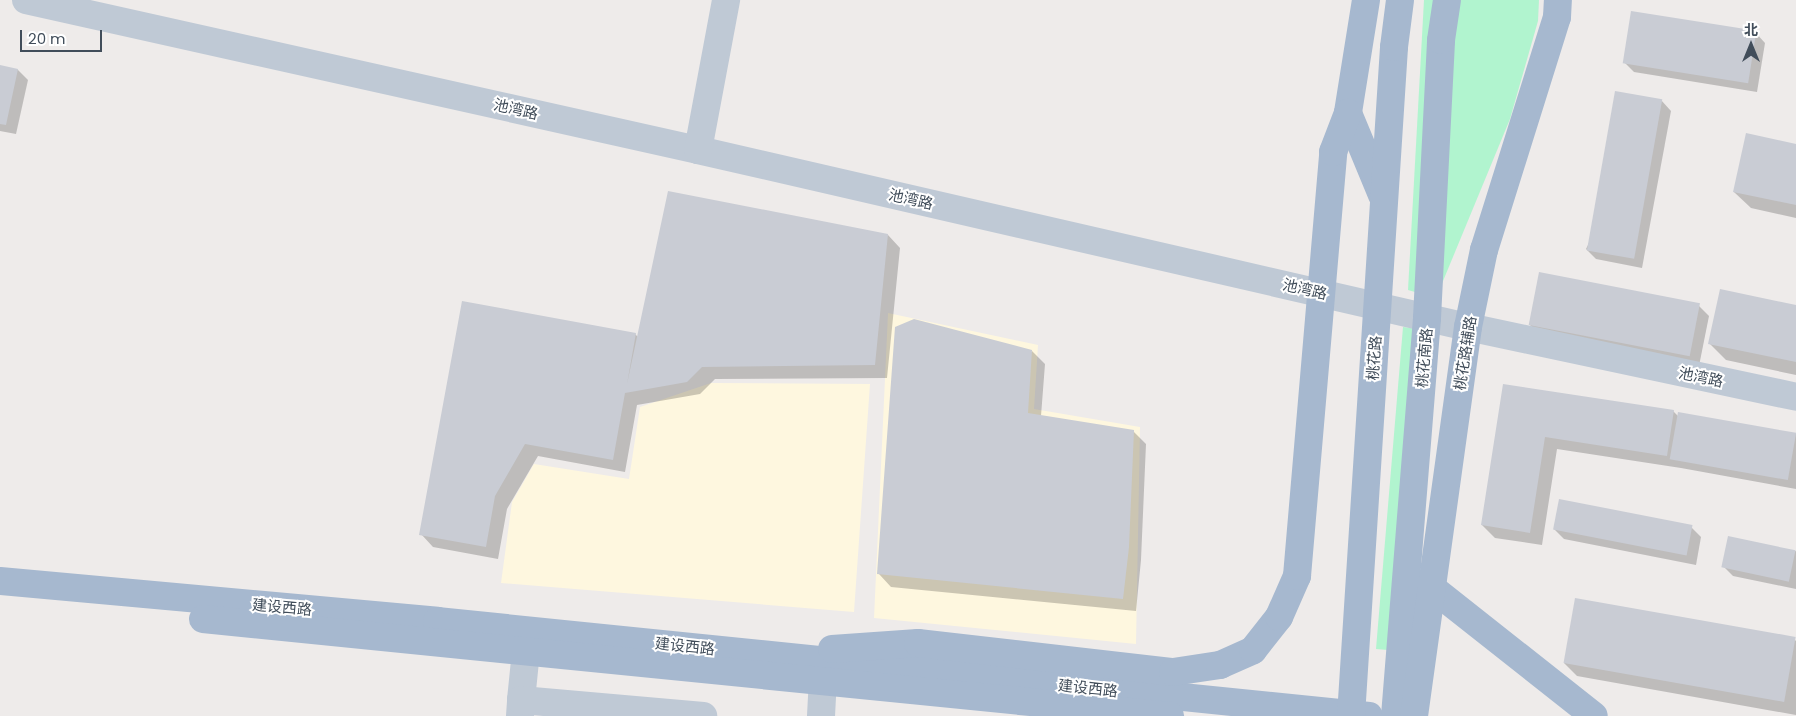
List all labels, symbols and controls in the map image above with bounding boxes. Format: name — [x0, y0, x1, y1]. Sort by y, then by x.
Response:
scale bar — [22, 20, 105, 52]
north arrow — [1726, 20, 1776, 70]
text: 北 — [1744, 20, 1758, 40]
text: 20 m — [28, 28, 66, 49]
street label: 池湾路 — [492, 95, 540, 123]
street label: 池湾路 — [887, 185, 935, 213]
street label: 池湾路 — [1281, 275, 1329, 303]
street label: 桃花路辅路 — [1450, 315, 1480, 391]
street label: 桃花南路 — [1412, 327, 1436, 389]
street label: 桃花路 — [1363, 335, 1385, 381]
street label: 池湾路 — [1677, 364, 1725, 390]
street label: 建设西路 — [251, 595, 313, 619]
street label: 建设西路 — [654, 634, 716, 658]
street label: 建设西路 — [1057, 676, 1119, 700]

